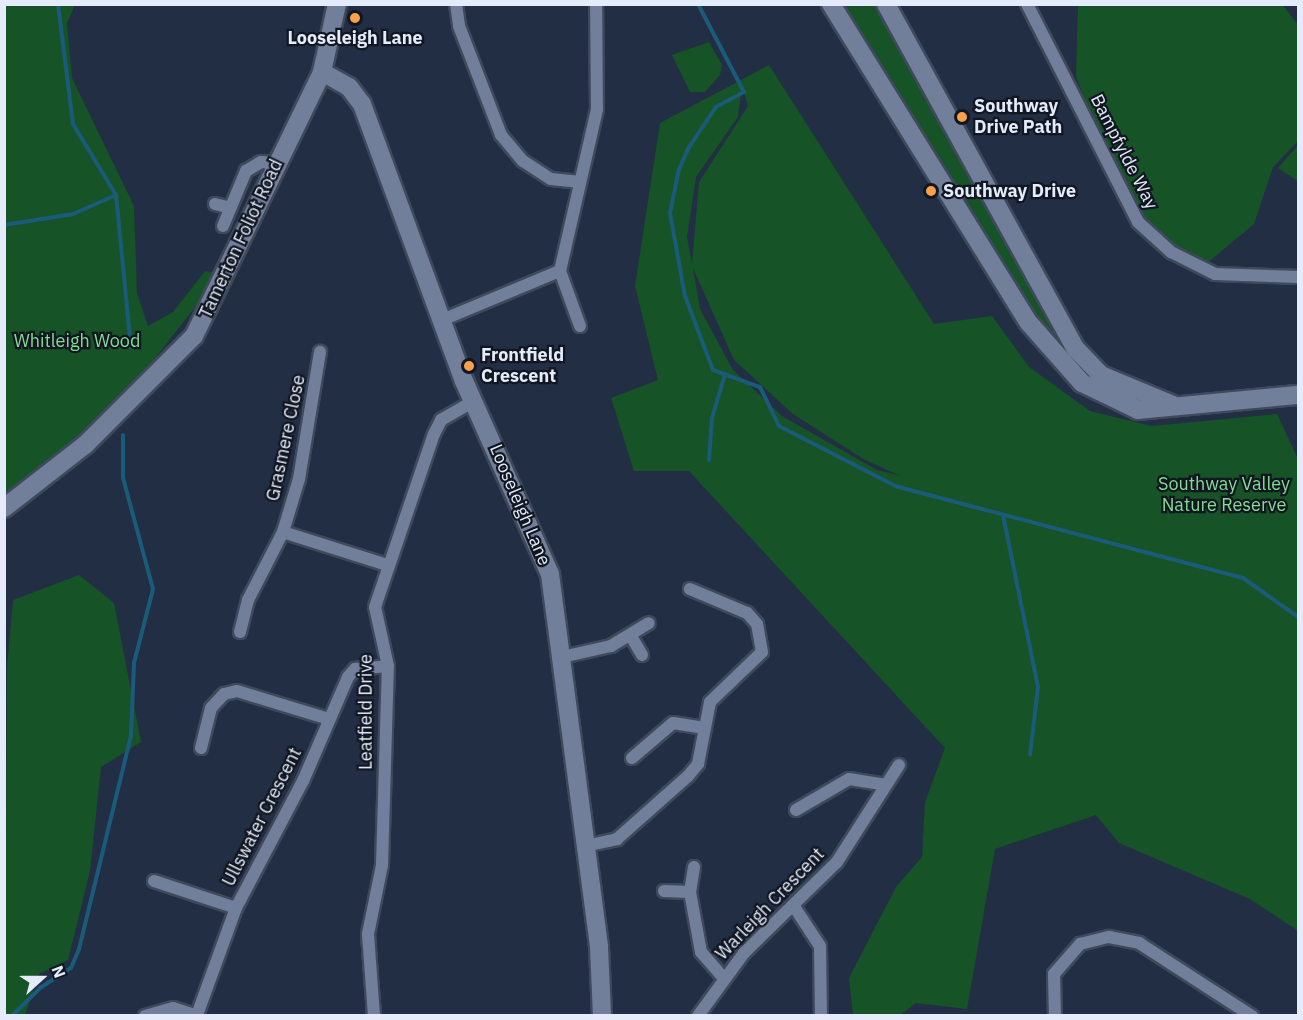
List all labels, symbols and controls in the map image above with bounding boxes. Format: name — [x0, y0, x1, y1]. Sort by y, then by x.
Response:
marker: Looseleigh Lane — [348, 11, 362, 25]
place label: Looseleigh Lane — [287, 27, 423, 49]
street label: Bampfylde Way — [1086, 91, 1162, 213]
place label: Southway Drive Path — [974, 96, 1062, 138]
marker: Southway Drive Path — [955, 110, 969, 124]
street label: Tamerton Foliot Road — [195, 156, 287, 322]
place label: Southway Drive — [943, 180, 1076, 202]
marker: Southway Drive — [924, 184, 938, 198]
park label: Whitleigh Wood — [14, 330, 140, 352]
place label: Frontfield Crescent — [481, 345, 564, 388]
marker: Frontfield Crescent — [462, 359, 476, 373]
street label: Grasmere Close — [262, 373, 310, 503]
street label: Looseleigh Lane — [485, 441, 555, 569]
park label: Southway Valley Nature Reserve — [1158, 474, 1290, 516]
street label: Leatfield Drive — [355, 654, 377, 770]
street label: Ullswater Crescent — [218, 744, 306, 890]
street label: Warleigh Crescent — [711, 844, 829, 964]
north arrow — [12, 948, 72, 1008]
text: N — [47, 963, 70, 981]

